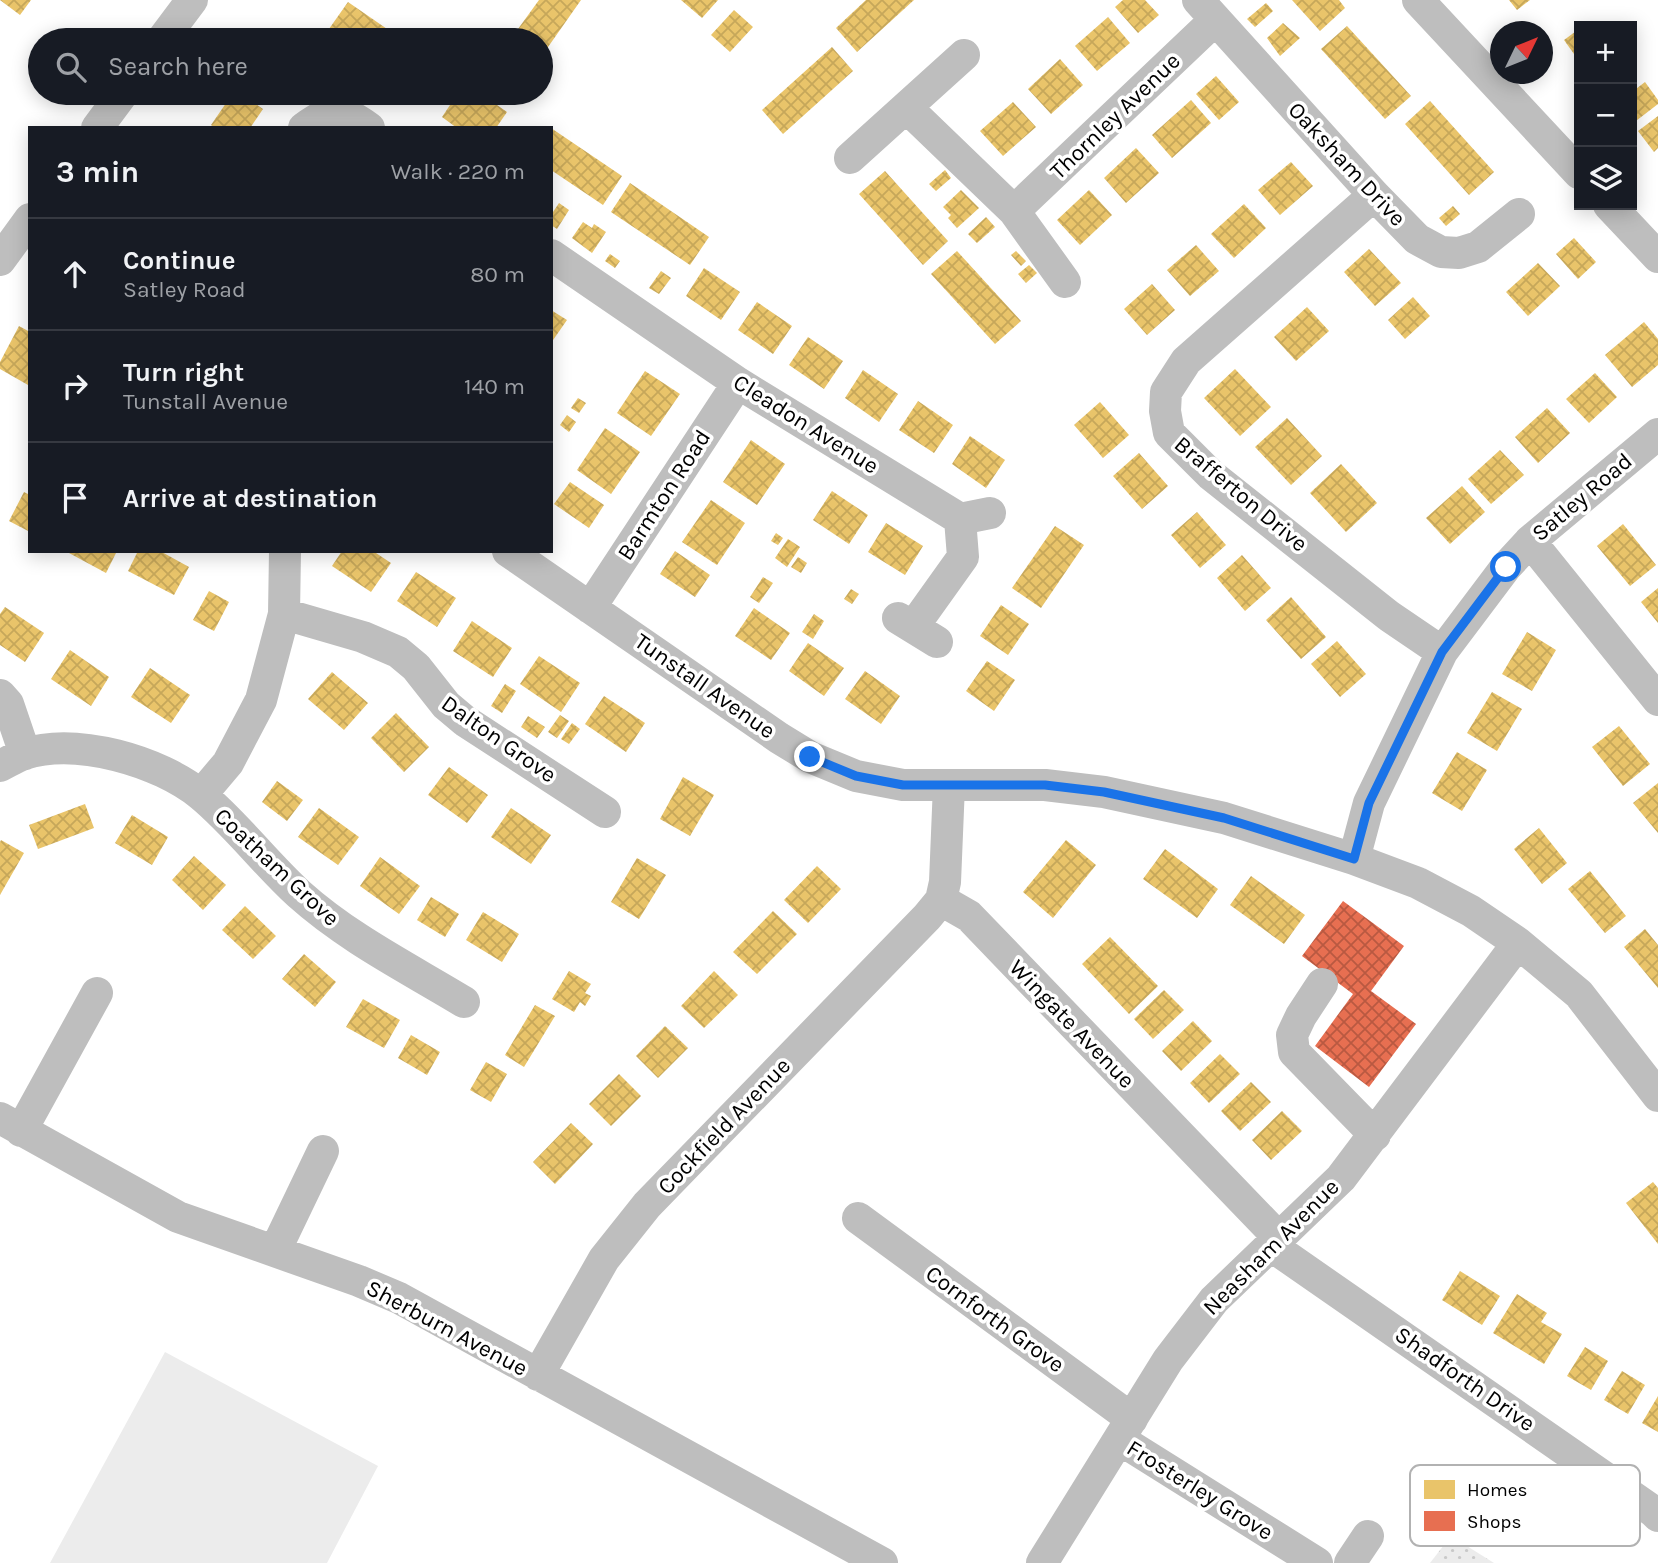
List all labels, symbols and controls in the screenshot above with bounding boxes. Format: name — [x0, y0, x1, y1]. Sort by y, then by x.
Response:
north arrow — [1490, 21, 1553, 84]
map controls — [1574, 21, 1637, 210]
button: + — [1574, 21, 1637, 84]
search box — [28, 28, 553, 105]
street label: Thornley Avenue — [1044, 47, 1186, 185]
icon: search — [52, 48, 90, 86]
text: Search here — [108, 51, 248, 82]
button: − — [1574, 84, 1637, 147]
street label: Oaksham Drive — [1283, 96, 1411, 232]
button: layers — [1574, 147, 1637, 210]
text: 3 min — [56, 154, 139, 190]
text: Walk · 220 m — [391, 158, 525, 185]
text: Continue — [123, 245, 235, 276]
icon: ahead — [56, 255, 94, 293]
text: 80 m — [470, 261, 525, 288]
text: Satley Road — [123, 276, 246, 303]
text: Turn right — [123, 357, 244, 388]
icon: right — [56, 367, 94, 405]
street label: Cleadon Avenue — [728, 369, 884, 479]
text: 140 m — [464, 373, 525, 400]
text: Tunstall Avenue — [123, 388, 288, 415]
street label: Barmton Road — [612, 425, 716, 565]
street label: Brafferton Drive — [1169, 430, 1313, 558]
street label: Satley Road — [1526, 447, 1638, 547]
icon: arrive — [56, 479, 94, 517]
text: Arrive at destination — [123, 483, 377, 514]
route start — [1490, 551, 1521, 582]
street label: Tunstall Avenue — [630, 628, 780, 744]
street label: Dalton Grove — [436, 690, 562, 788]
route end — [794, 741, 825, 772]
street label: Coatham Grove — [209, 802, 345, 932]
street label: Wingate Avenue — [1004, 954, 1140, 1094]
street label: Cockfield Avenue — [652, 1052, 796, 1200]
street label: Neasham Avenue — [1197, 1173, 1345, 1321]
street label: Cornforth Grove — [920, 1260, 1070, 1378]
street label: Sherburn Avenue — [362, 1274, 532, 1382]
street label: Shadforth Drive — [1390, 1321, 1540, 1437]
street label: Frosterley Grove — [1122, 1434, 1278, 1546]
legend — [1410, 1465, 1640, 1546]
text: Homes — [1467, 1479, 1528, 1501]
text: Shops — [1467, 1511, 1521, 1533]

